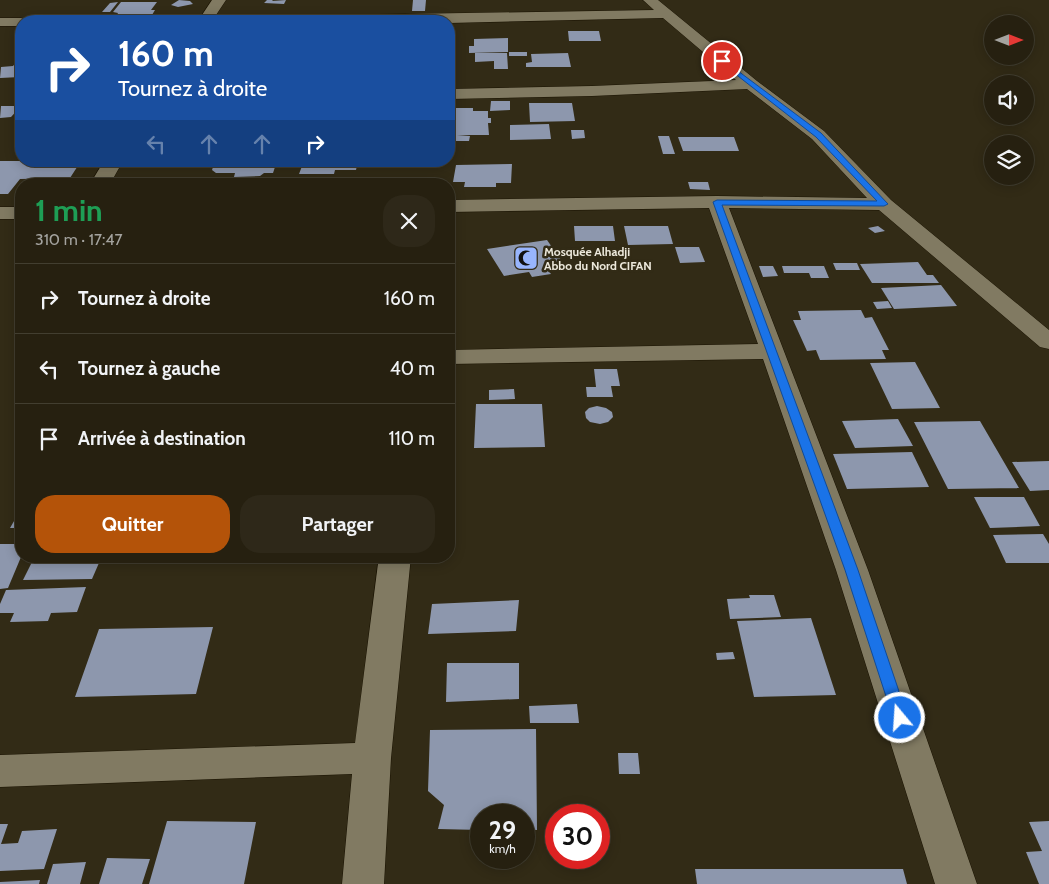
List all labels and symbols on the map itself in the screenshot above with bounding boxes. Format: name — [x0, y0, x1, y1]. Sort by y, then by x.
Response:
north arrow — [984, 15, 1034, 65]
pin — [701, 40, 743, 82]
place label: Mosquée Alhadji Abbo du Nord CIFAN — [544, 244, 652, 273]
mosque icon: Mosquée Alhadji Abbo du Nord CIFAN — [513, 245, 539, 271]
position arrow — [873, 691, 925, 743]
speed limit sign: 30 — [545, 804, 610, 869]

